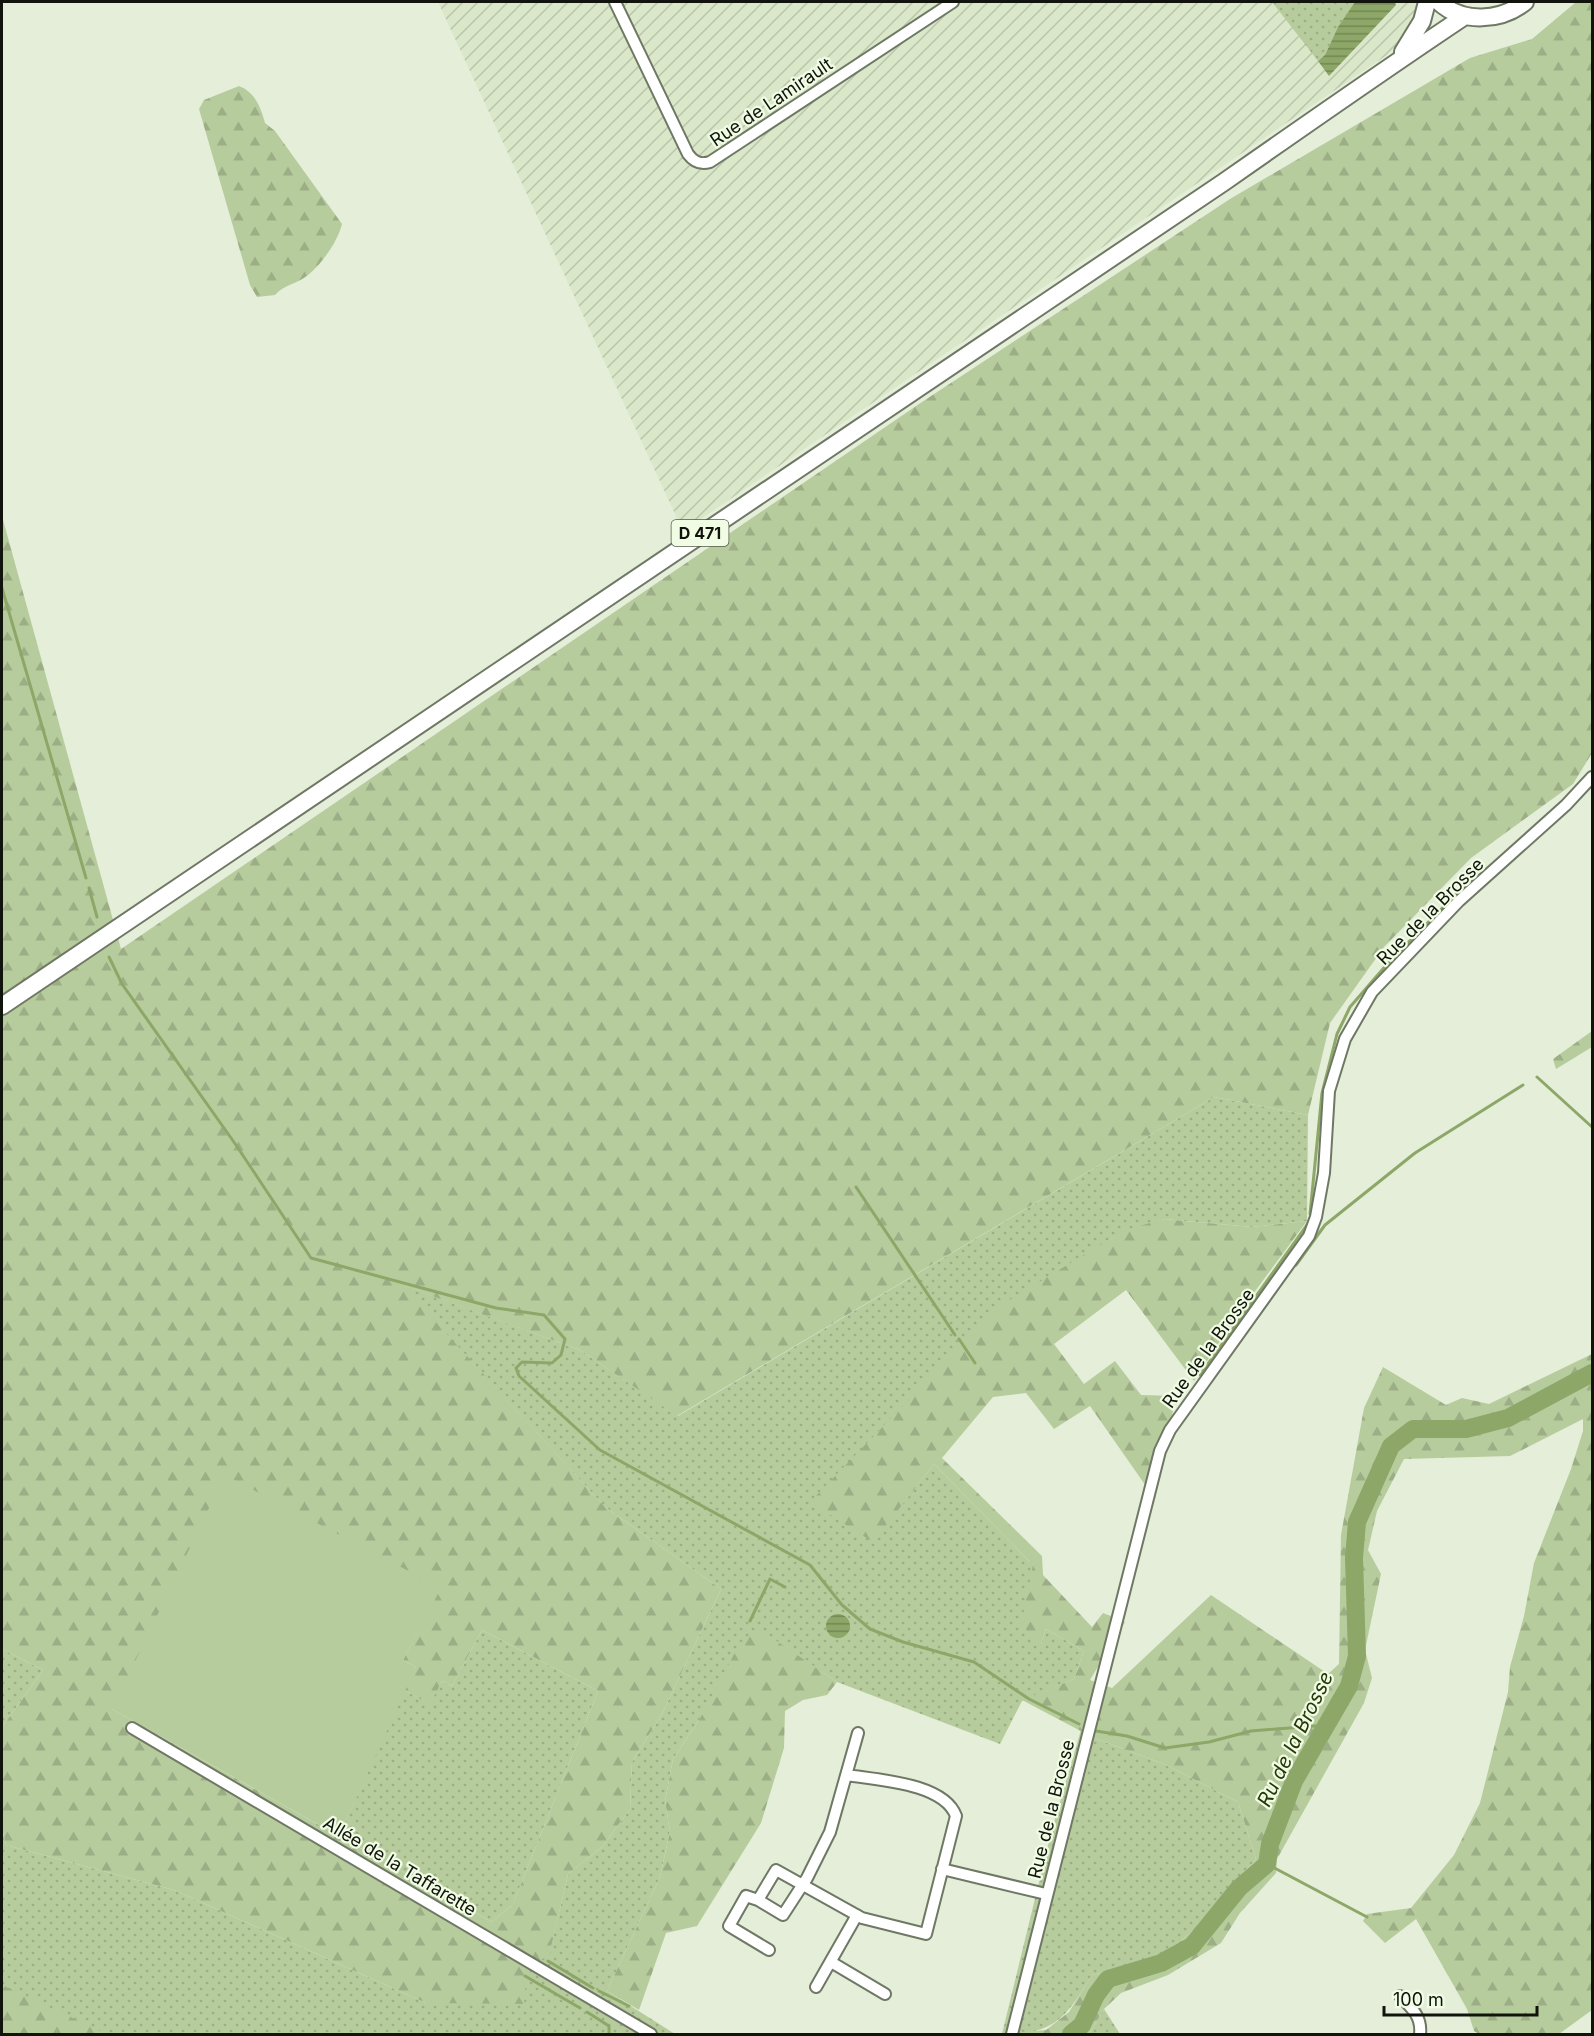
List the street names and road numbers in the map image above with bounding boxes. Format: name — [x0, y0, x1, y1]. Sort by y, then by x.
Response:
street label: Rue de Lamirault — [706, 53, 836, 151]
road number: D 471 — [672, 520, 728, 546]
street label: Rue de la Brosse — [1372, 853, 1488, 969]
street label: Rue de la Brosse — [1158, 1284, 1258, 1412]
street label: Rue de la Brosse — [1024, 1737, 1078, 1881]
street label: Allée de la Taffarette — [320, 1812, 480, 1920]

